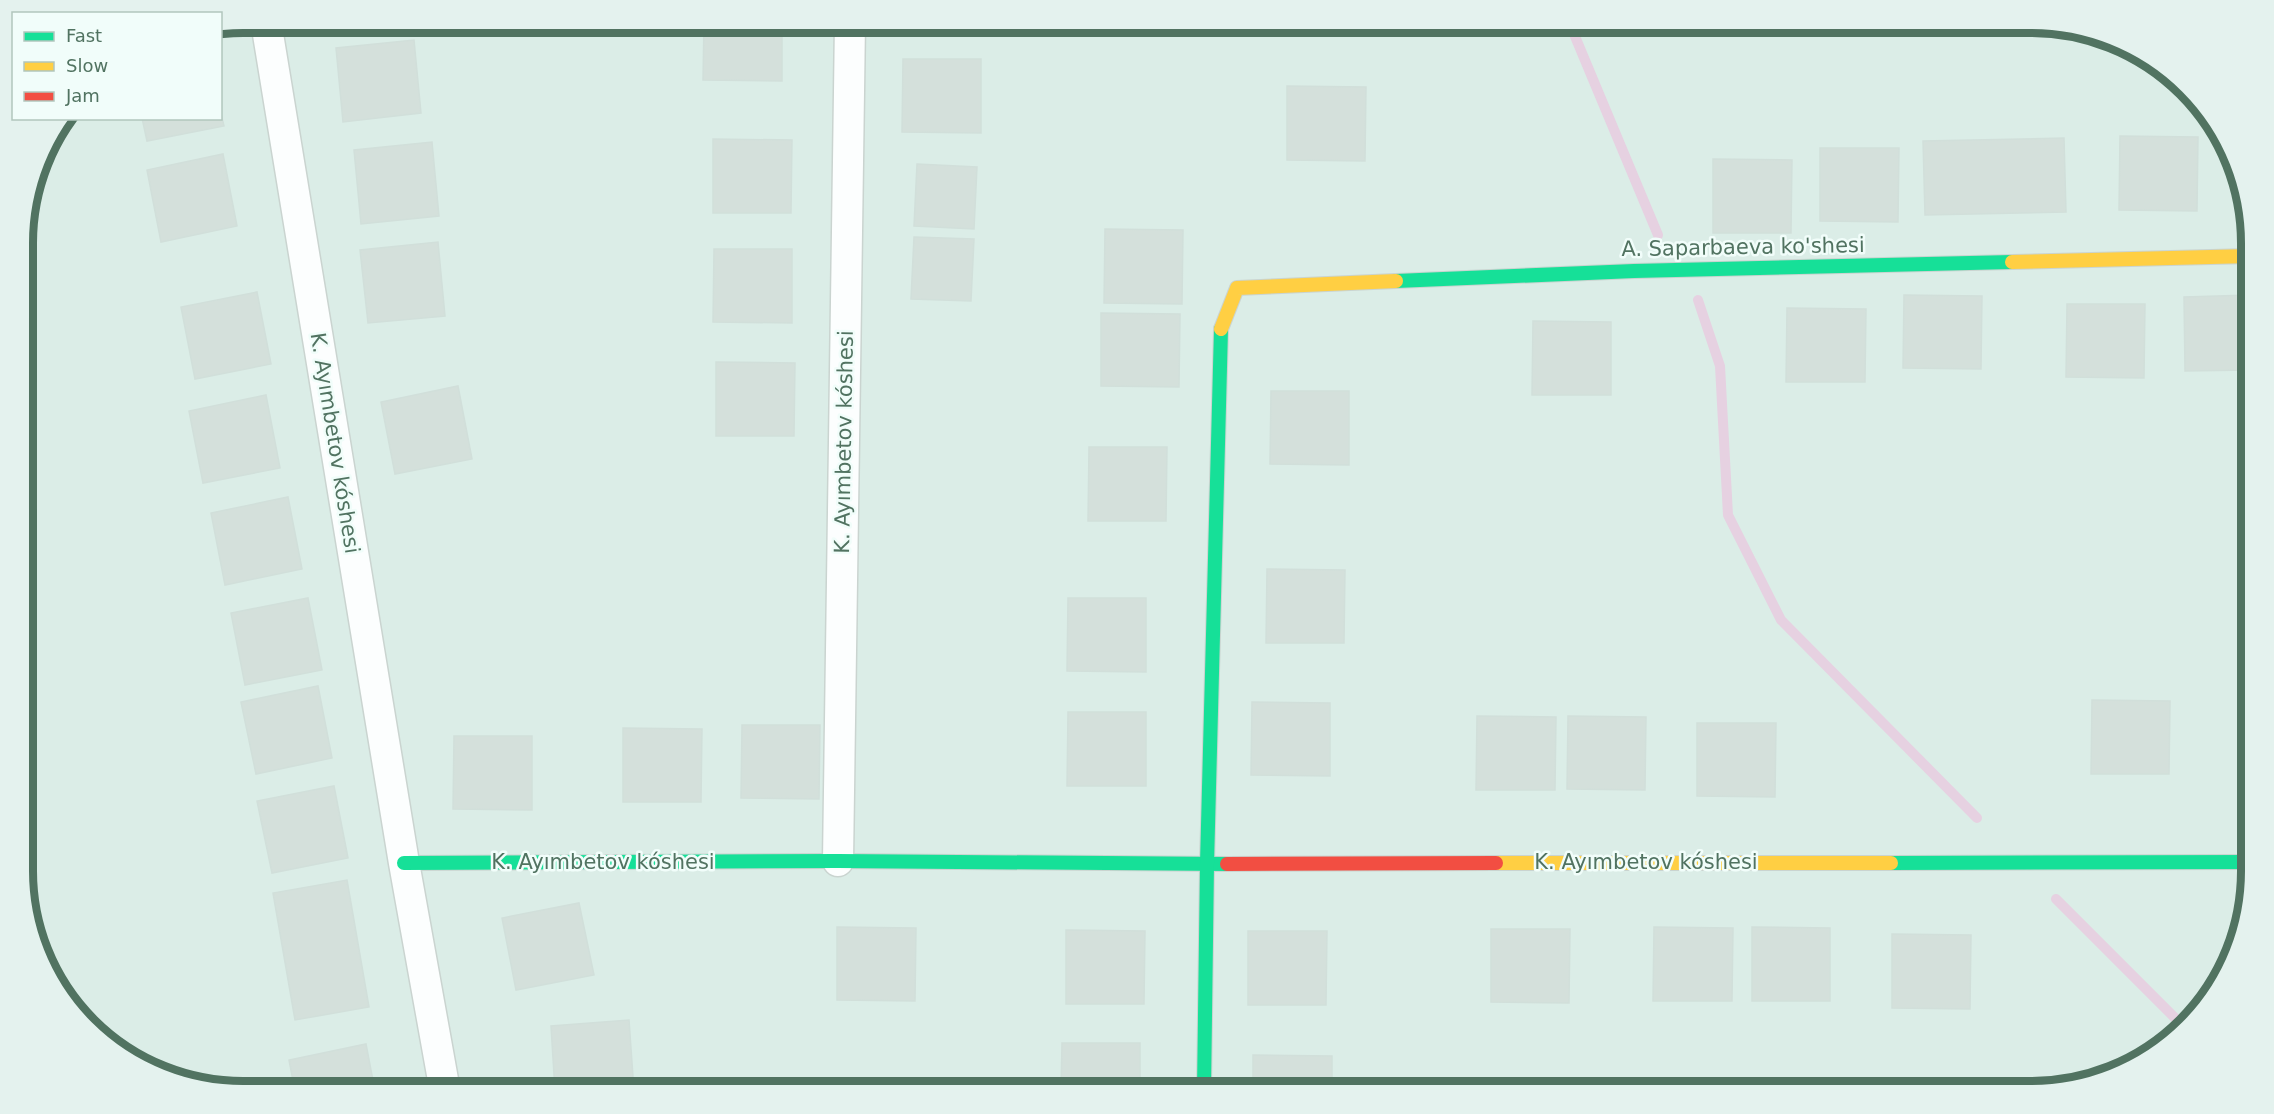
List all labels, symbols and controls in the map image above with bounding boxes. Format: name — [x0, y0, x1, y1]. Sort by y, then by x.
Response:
legend — [12, 12, 222, 120]
text: Fast — [66, 25, 102, 46]
text: Slow — [66, 55, 108, 76]
text: Jam — [65, 85, 100, 106]
street label: A. Saparbaeva ko'shesi — [1621, 233, 1865, 261]
street label: K. Ayımbetov kóshesi — [830, 330, 858, 554]
street label: K. Ayımbetov kóshesi — [306, 331, 364, 555]
street label: K. Ayımbetov kóshesi — [491, 850, 715, 874]
street label: K. Ayımbetov kóshesi — [1534, 850, 1758, 874]

